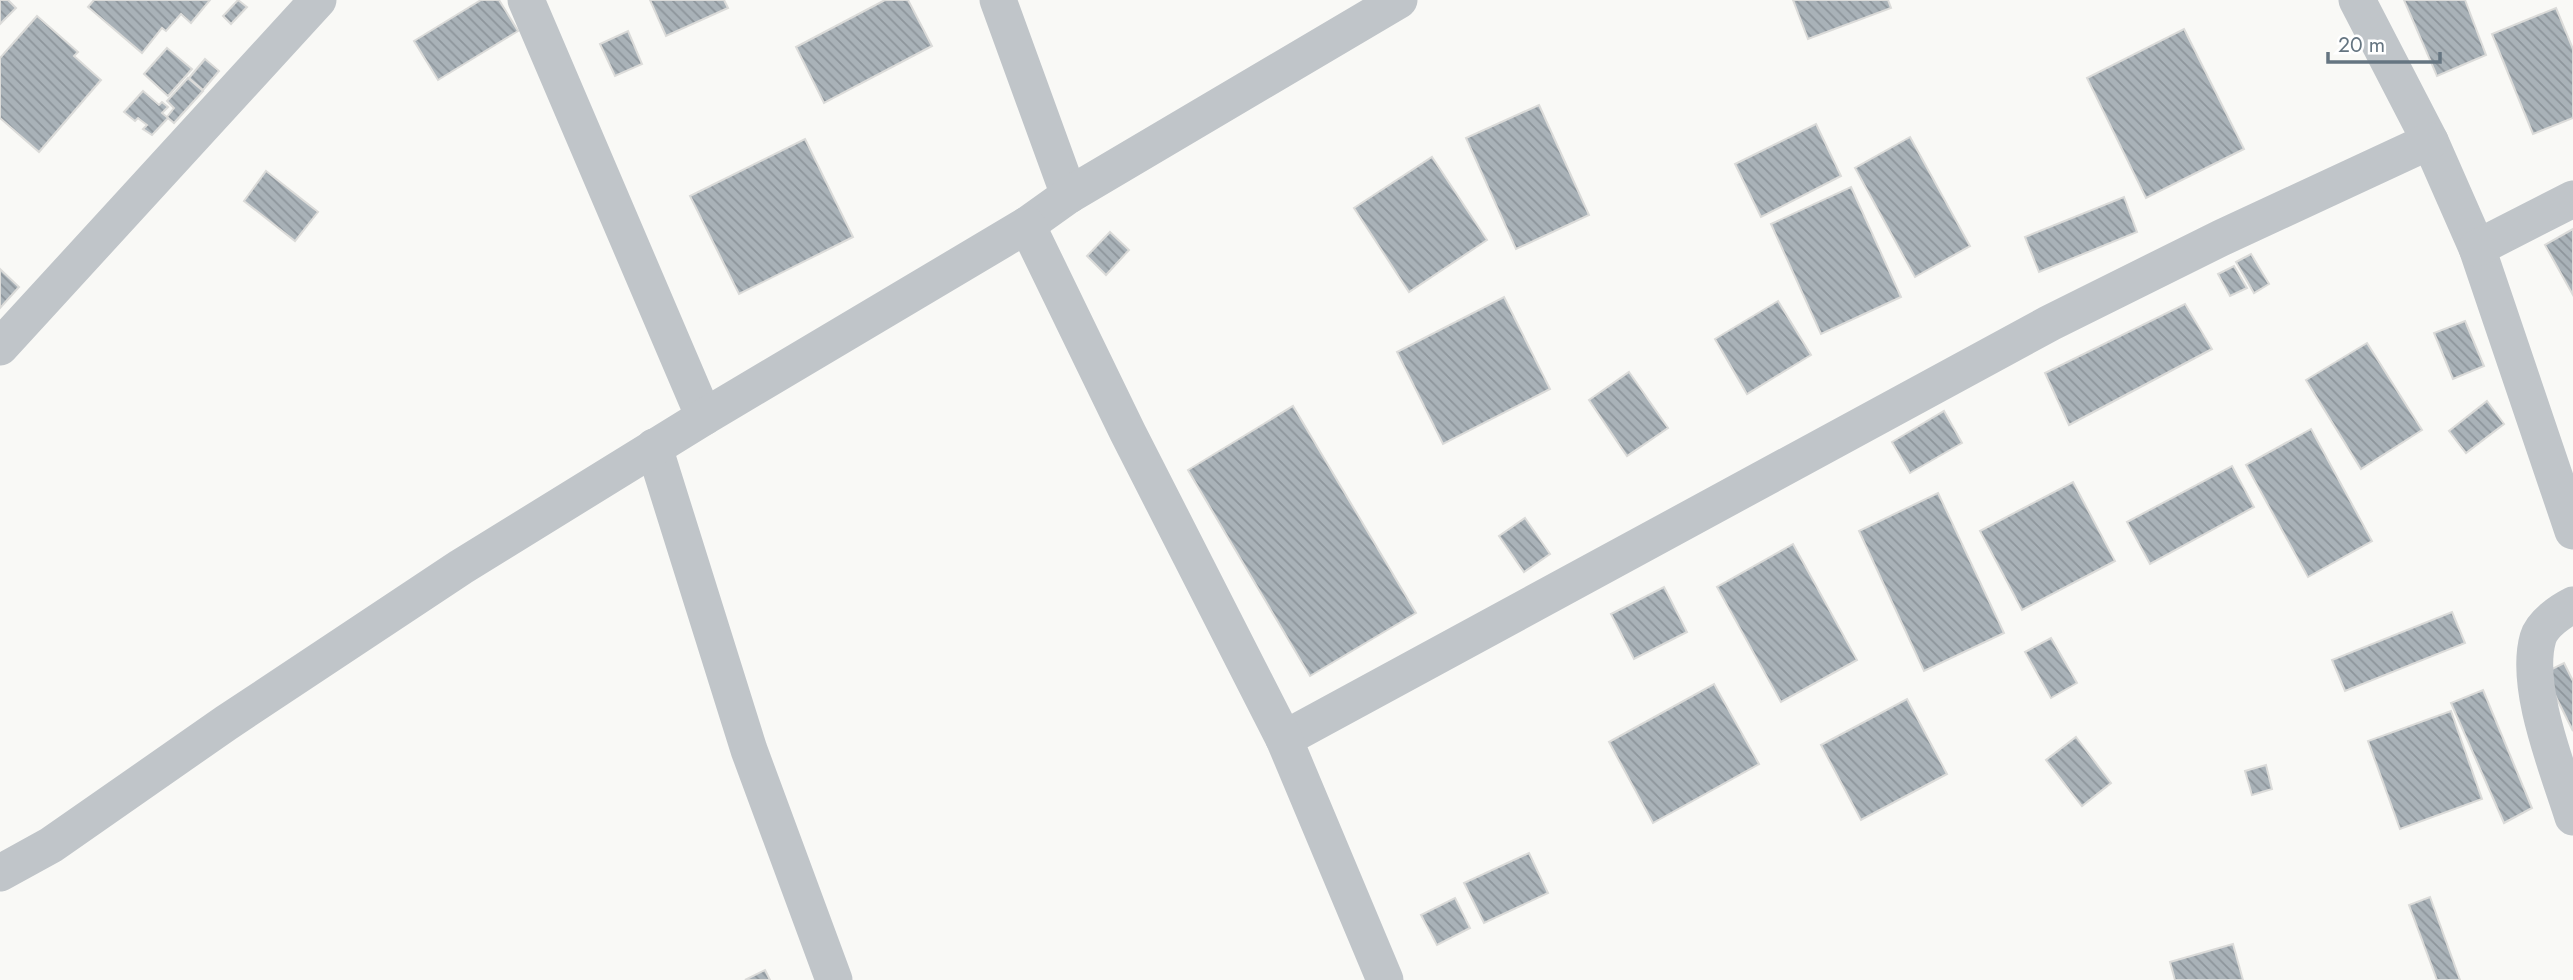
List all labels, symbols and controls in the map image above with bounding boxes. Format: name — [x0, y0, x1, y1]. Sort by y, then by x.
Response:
scale bar — [2328, 21, 2440, 65]
text: 20 m — [2338, 30, 2385, 60]

